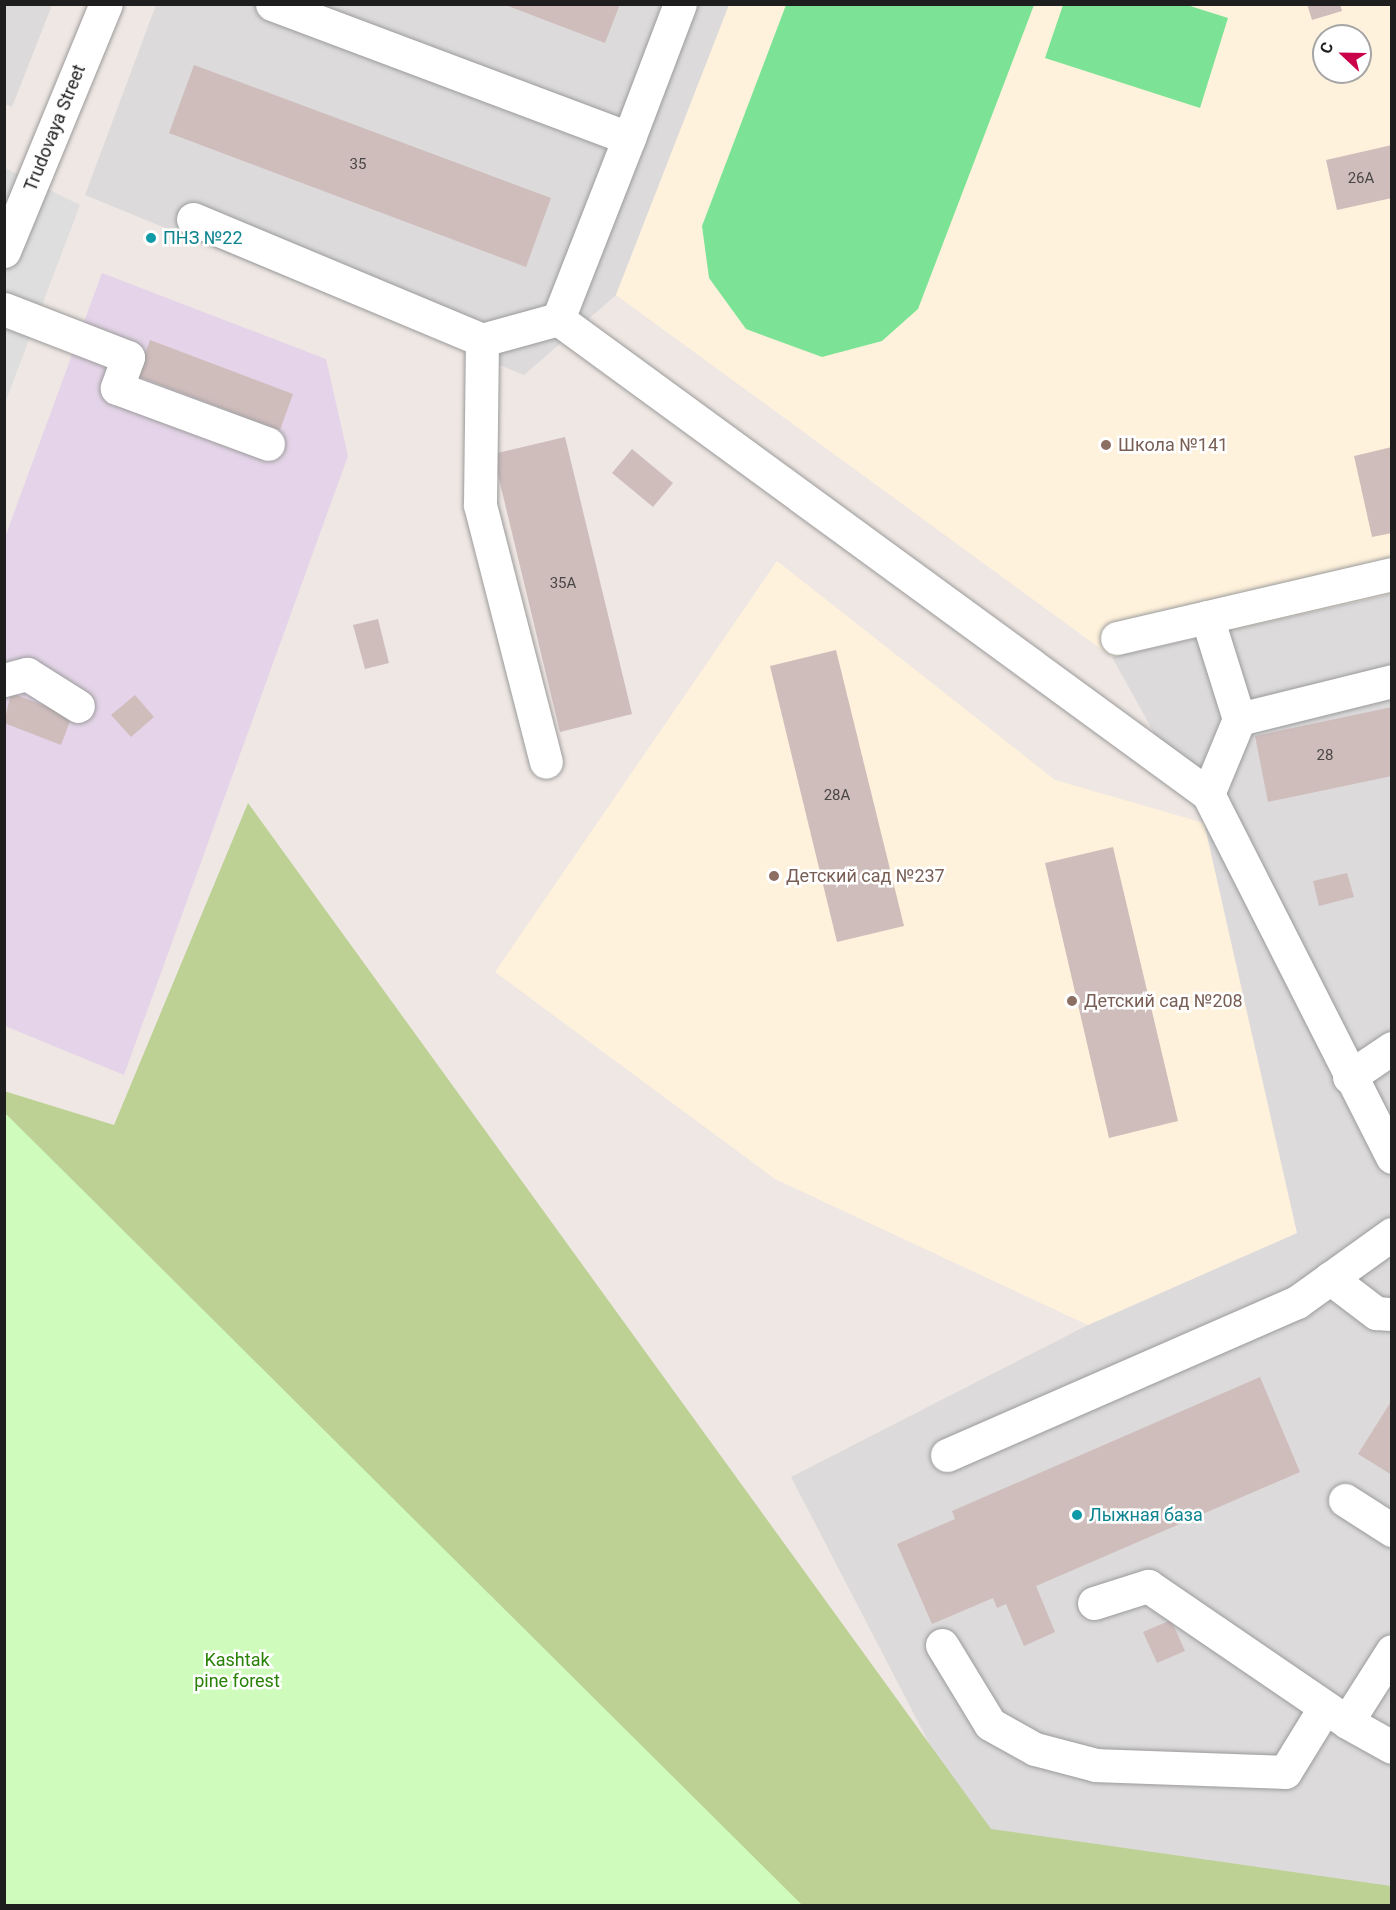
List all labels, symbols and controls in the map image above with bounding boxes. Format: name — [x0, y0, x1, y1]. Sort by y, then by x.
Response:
north arrow — [1312, 24, 1372, 84]
text: С — [1316, 39, 1337, 56]
street label: Trudovaya Street — [20, 61, 90, 195]
house number: 35 — [350, 156, 366, 174]
house number: 26А — [1348, 170, 1374, 188]
place label: ПНЗ №22 — [163, 227, 243, 249]
marker: ПНЗ №22 — [144, 231, 158, 245]
place label: Школа №141 — [1118, 434, 1228, 456]
marker: Школа №141 — [1099, 438, 1113, 452]
house number: 35А — [550, 575, 576, 593]
house number: 28 — [1317, 747, 1333, 765]
house number: 28А — [824, 787, 850, 805]
place label: Детский сад №237 — [786, 865, 945, 887]
marker: Детский сад №237 — [767, 869, 781, 883]
place label: Детский сад №208 — [1084, 990, 1243, 1012]
marker: Детский сад №208 — [1065, 994, 1079, 1008]
place label: Лыжная база — [1089, 1504, 1203, 1526]
marker: Лыжная база — [1070, 1508, 1084, 1522]
park label: Kashtak pine forest — [194, 1650, 280, 1692]

